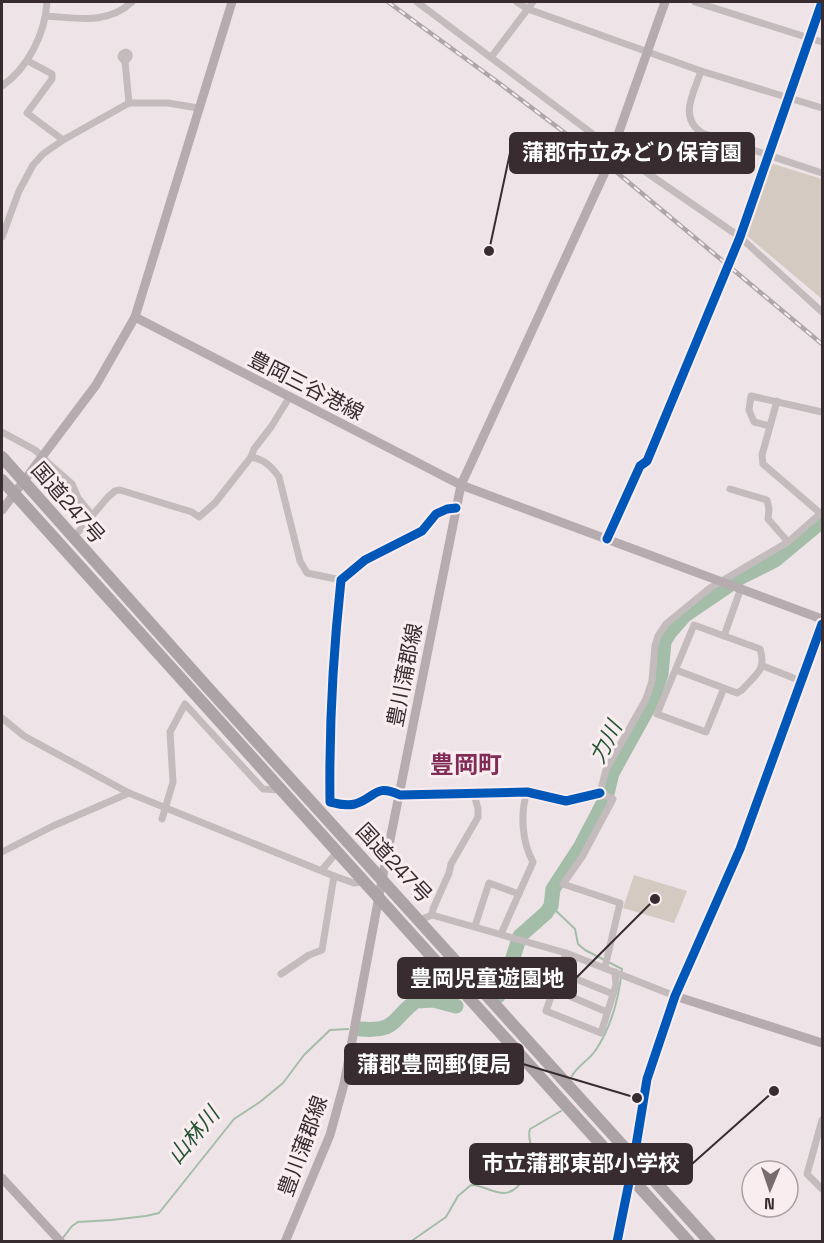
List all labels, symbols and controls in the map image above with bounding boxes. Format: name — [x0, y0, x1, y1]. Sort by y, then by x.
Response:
callout: 蒲郡市立みどり保育園 — [510, 133, 754, 173]
text: 蒲郡市立みどり保育園 — [522, 138, 742, 166]
street label: 豊岡三谷港線 — [244, 345, 368, 426]
street label: 国道247号 — [26, 456, 111, 549]
street label: 豊川蒲郡線 — [381, 621, 428, 729]
water label: 力川 — [583, 714, 628, 768]
district label: 豊岡町 — [430, 749, 502, 780]
street label: 国道247号 — [351, 817, 438, 908]
callout: 豊岡児童遊園地 — [398, 958, 576, 998]
text: 豊岡児童遊園地 — [410, 964, 564, 992]
callout: 蒲郡豊岡郵便局 — [345, 1044, 523, 1084]
text: 蒲郡豊岡郵便局 — [357, 1050, 511, 1078]
street label: 豊川蒲郡線 — [272, 1092, 333, 1200]
water label: 山林川 — [161, 1099, 226, 1169]
callout: 市立蒲郡東部小学校 — [470, 1144, 692, 1184]
text: 市立蒲郡東部小学校 — [482, 1149, 680, 1177]
north arrow — [740, 1159, 800, 1219]
text: N — [764, 1193, 775, 1214]

